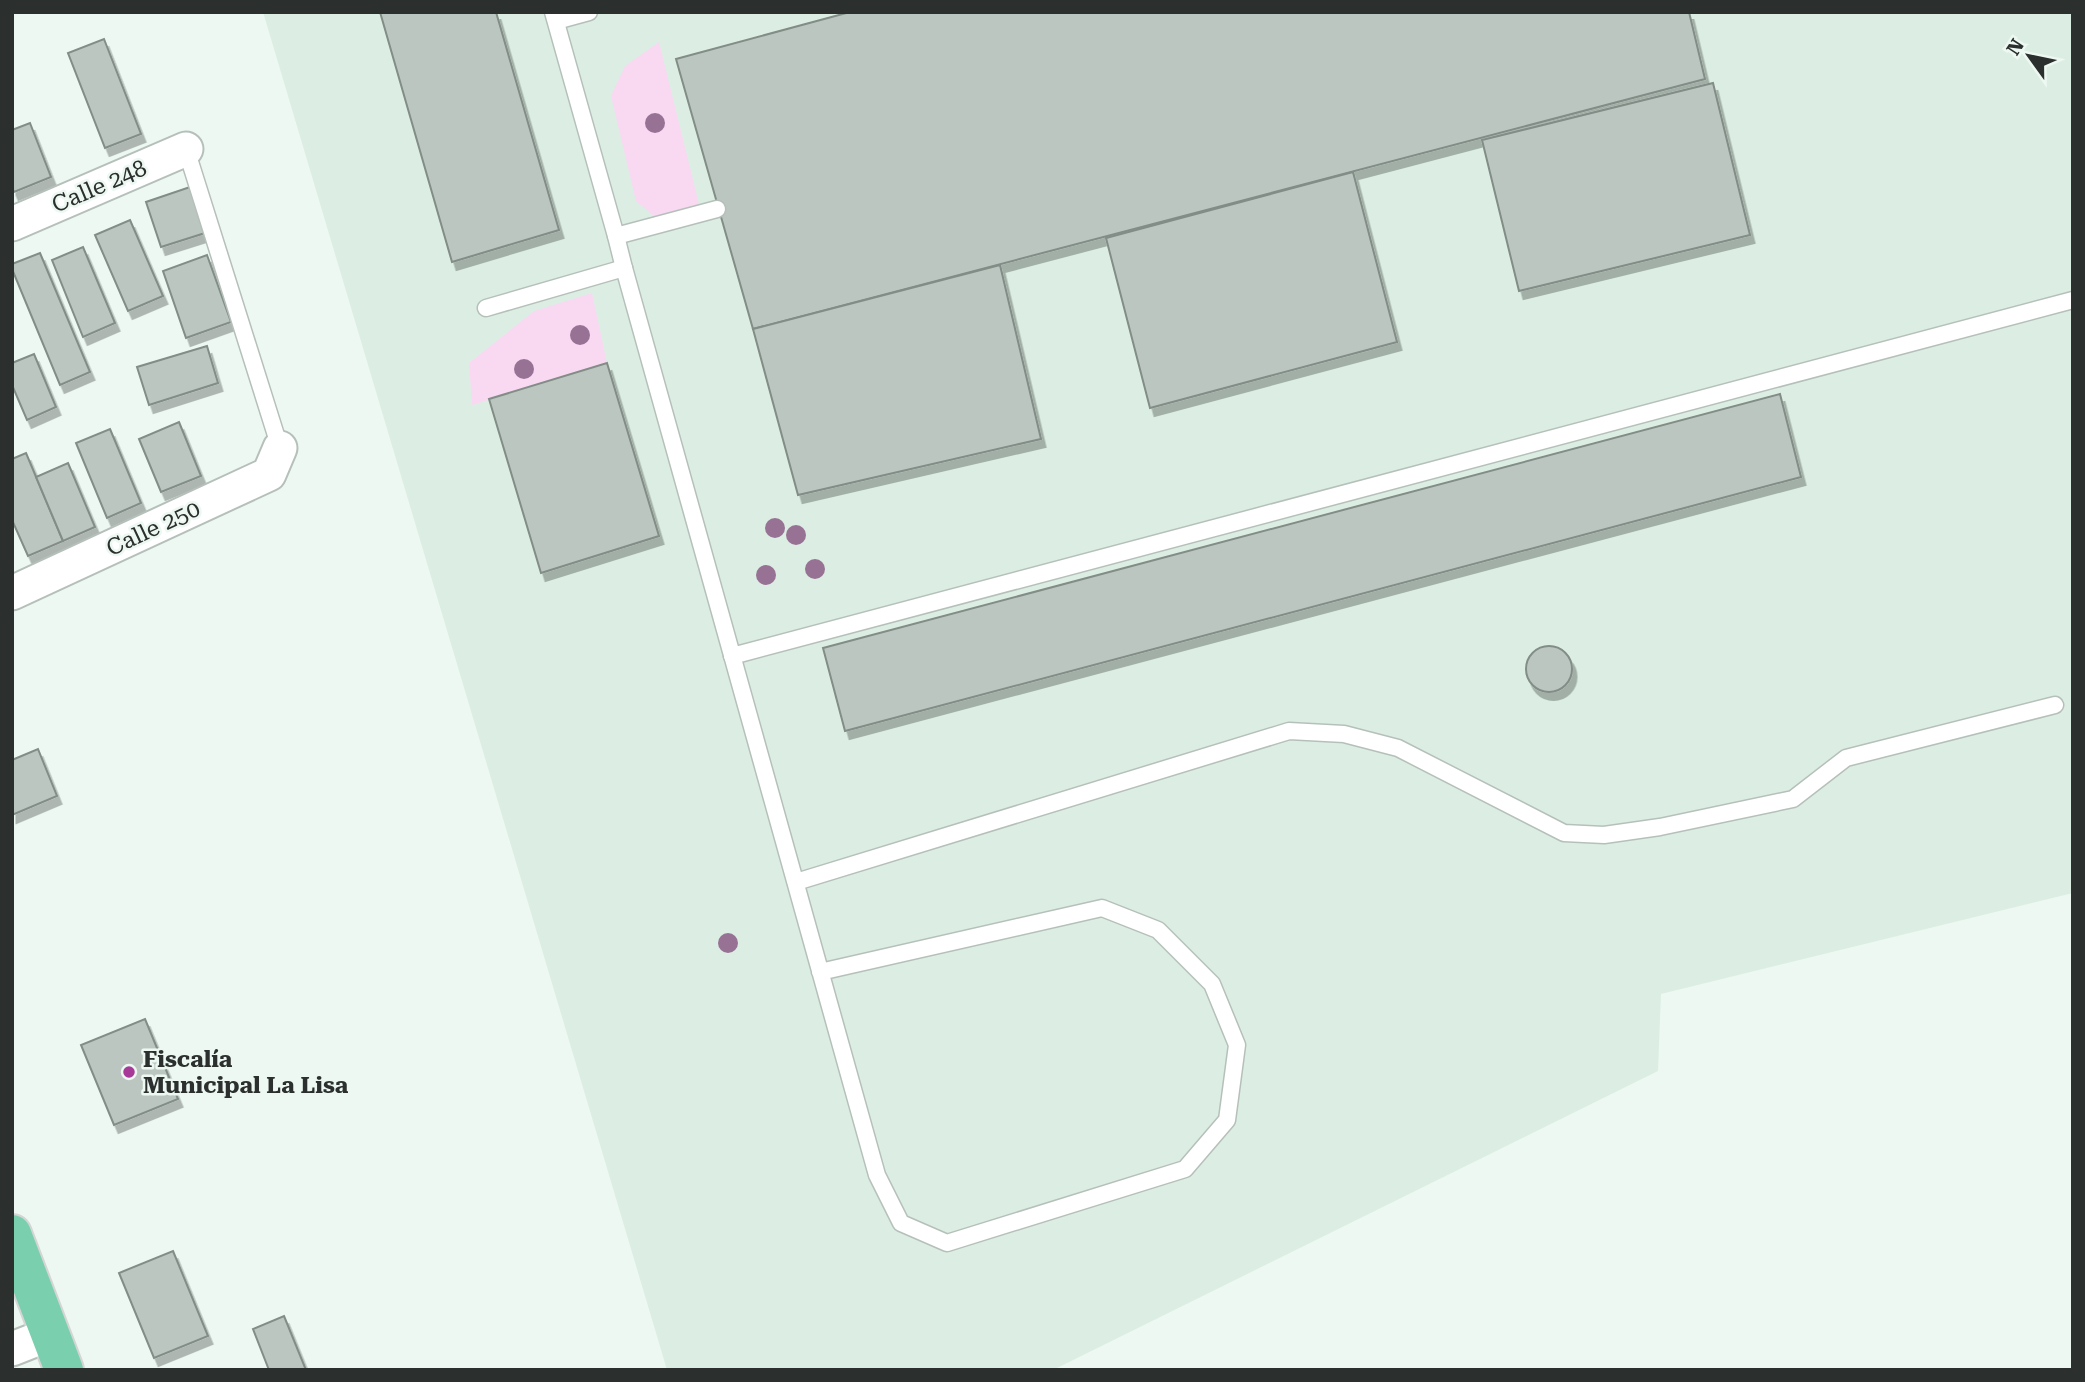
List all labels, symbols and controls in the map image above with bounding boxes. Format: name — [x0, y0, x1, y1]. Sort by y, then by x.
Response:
north arrow — [1994, 21, 2064, 91]
text: N — [2002, 34, 2029, 59]
street label: Calle 248 — [48, 154, 151, 218]
street label: Calle 250 — [102, 495, 204, 562]
place label: Fiscalía Municipal La Lisa — [143, 1046, 349, 1099]
marker: Fiscalía Municipal La Lisa — [121, 1064, 137, 1080]

